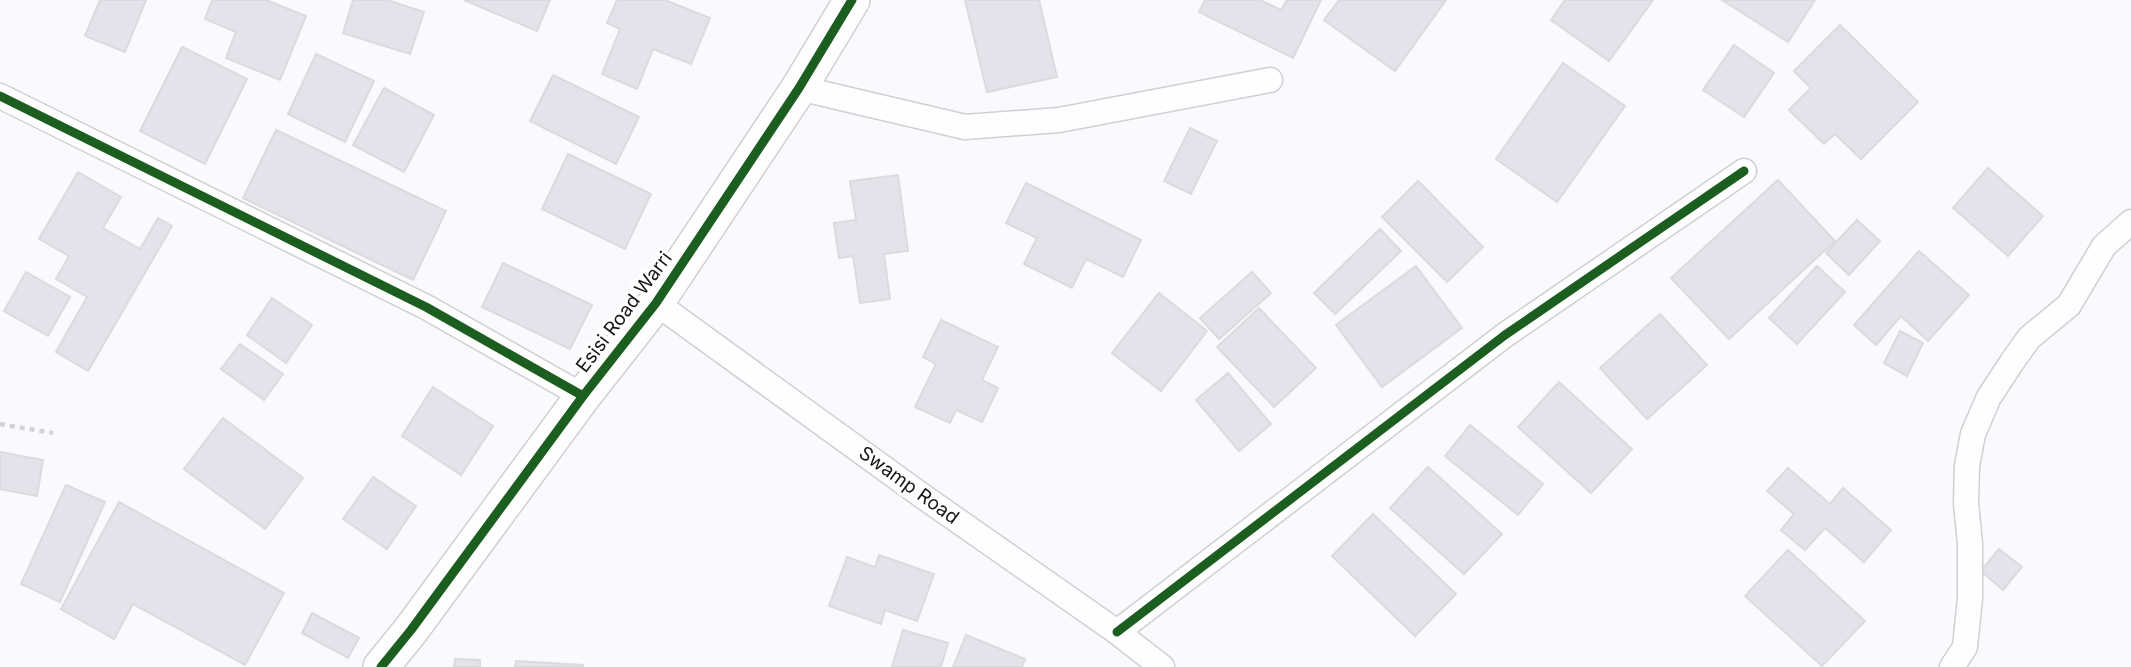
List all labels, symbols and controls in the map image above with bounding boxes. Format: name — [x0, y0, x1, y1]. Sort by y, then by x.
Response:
street label: Esisi Road Warri — [571, 247, 677, 377]
street label: Swamp Road — [855, 441, 963, 529]

